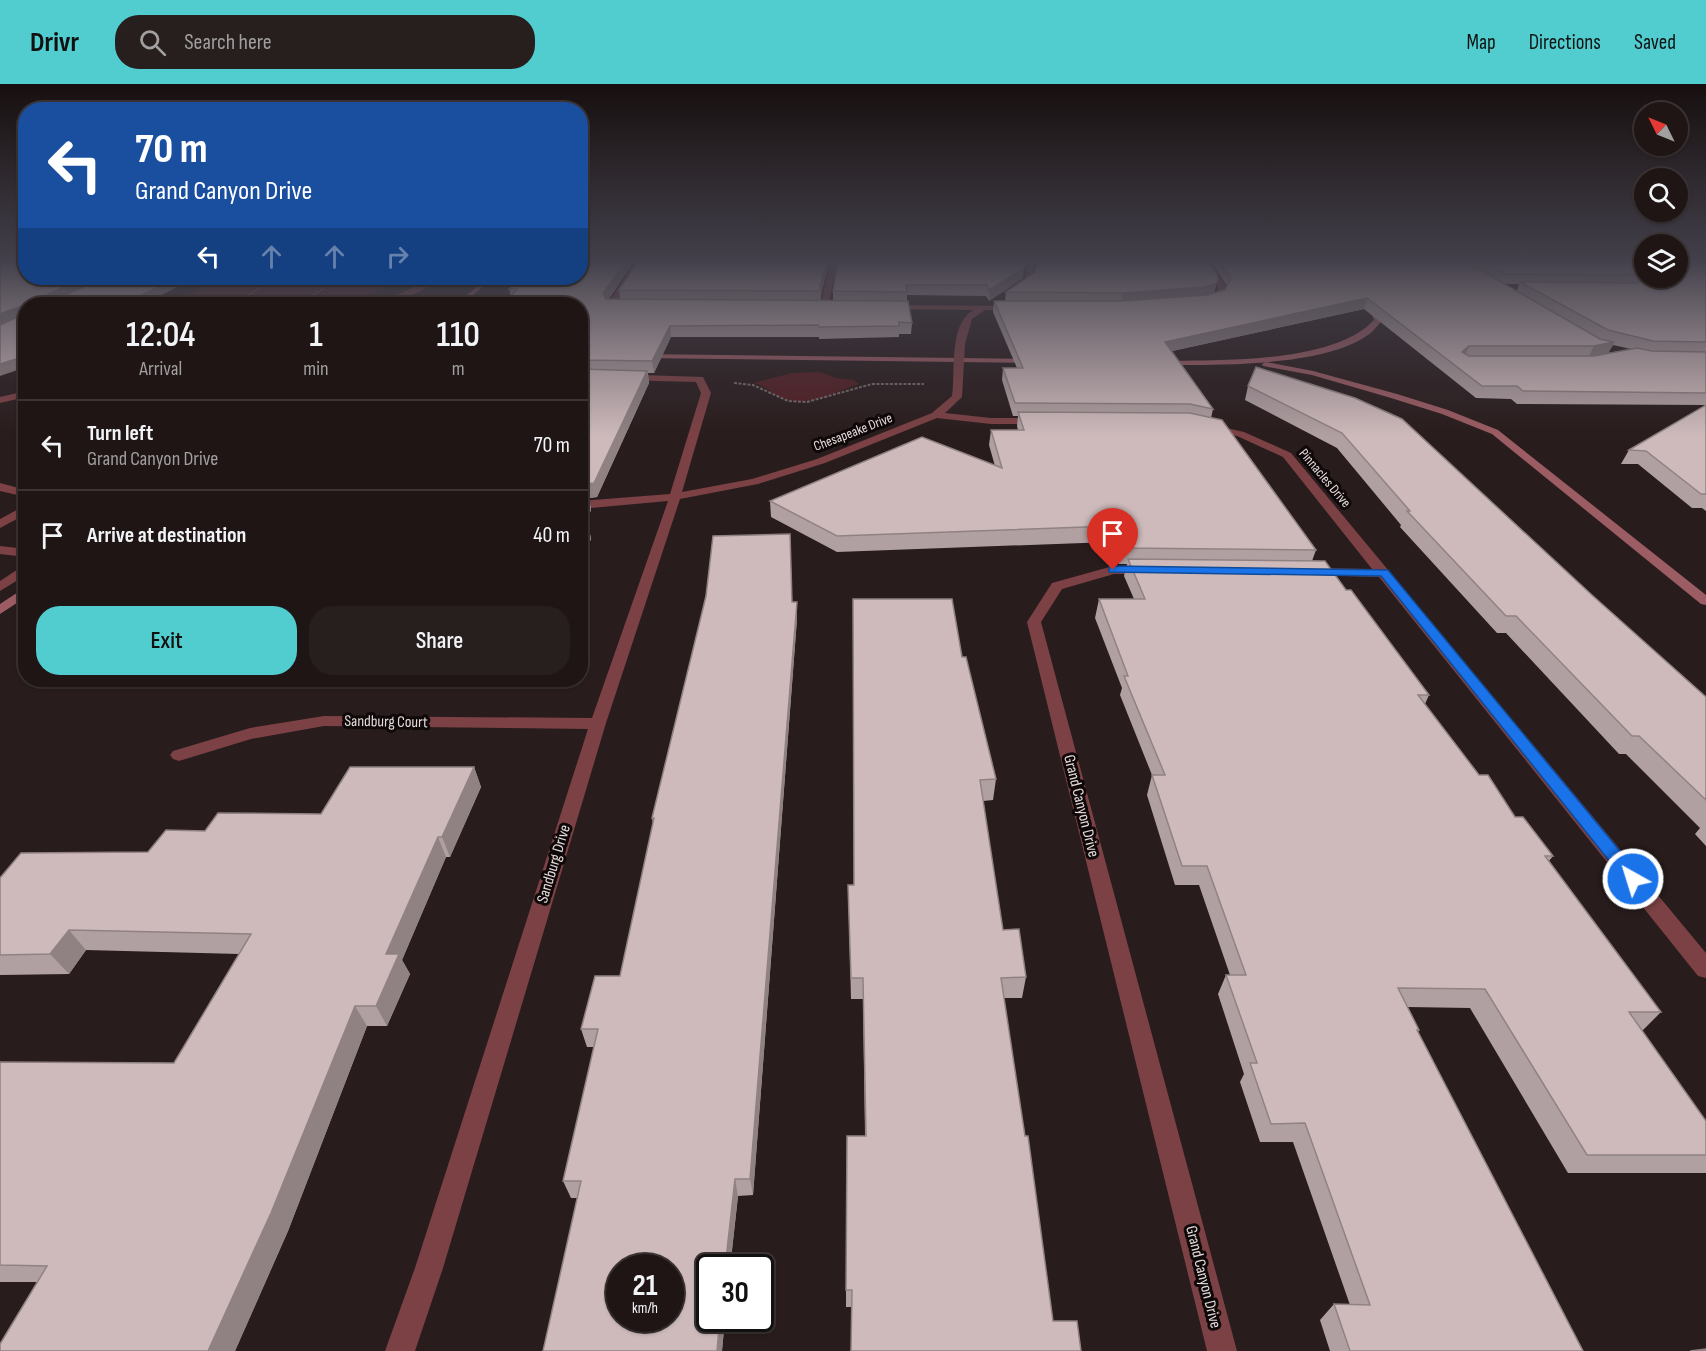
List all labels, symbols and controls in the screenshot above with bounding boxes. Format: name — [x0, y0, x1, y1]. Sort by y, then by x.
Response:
search box — [115, 15, 535, 69]
text: Drivr — [30, 26, 79, 59]
icon: search — [136, 26, 169, 59]
text: Search here — [184, 29, 272, 56]
text: Map — [1466, 30, 1496, 55]
text: Directions — [1529, 30, 1601, 55]
text: Saved — [1634, 30, 1676, 55]
north arrow — [1634, 102, 1688, 156]
map controls — [1634, 102, 1688, 288]
text: 70 m — [135, 124, 208, 175]
icon: left — [36, 126, 114, 204]
button: search — [1634, 168, 1688, 222]
text: Grand Canyon Drive — [135, 175, 312, 207]
button: layers — [1634, 234, 1688, 288]
icon: left — [192, 240, 225, 273]
icon: ahead — [255, 240, 288, 273]
icon: ahead — [318, 240, 351, 273]
icon: right — [381, 240, 414, 273]
text: 12:04 — [126, 314, 195, 357]
text: 1 — [309, 314, 323, 357]
text: 110 — [436, 314, 480, 357]
text: Arrival — [139, 357, 182, 381]
text: min — [303, 357, 328, 381]
text: m — [452, 357, 465, 381]
street label: Chesapeake Drive — [811, 409, 895, 455]
text: Turn left — [87, 420, 153, 447]
icon: left — [36, 429, 69, 462]
text: 70 m — [534, 432, 570, 459]
street label: Pinnacles Drive — [1296, 445, 1354, 511]
text: Grand Canyon Drive — [87, 447, 218, 471]
pin — [1087, 508, 1138, 570]
icon: arrive — [1096, 517, 1129, 550]
icon: arrive — [36, 519, 69, 552]
text: Arrive at destination — [87, 522, 246, 549]
text: 40 m — [533, 522, 570, 549]
button: Exit — [36, 606, 297, 675]
button: Share — [309, 606, 570, 675]
street label: Sandburg Court — [344, 712, 428, 732]
street label: Grand Canyon Drive — [1059, 753, 1103, 859]
street label: Sandburg Drive — [533, 823, 575, 905]
position arrow — [1601, 847, 1665, 911]
street label: Grand Canyon Drive — [1181, 1224, 1225, 1330]
speed limit sign: 30 — [696, 1254, 774, 1332]
text: 21 — [633, 1268, 657, 1304]
text: km/h — [632, 1299, 658, 1318]

